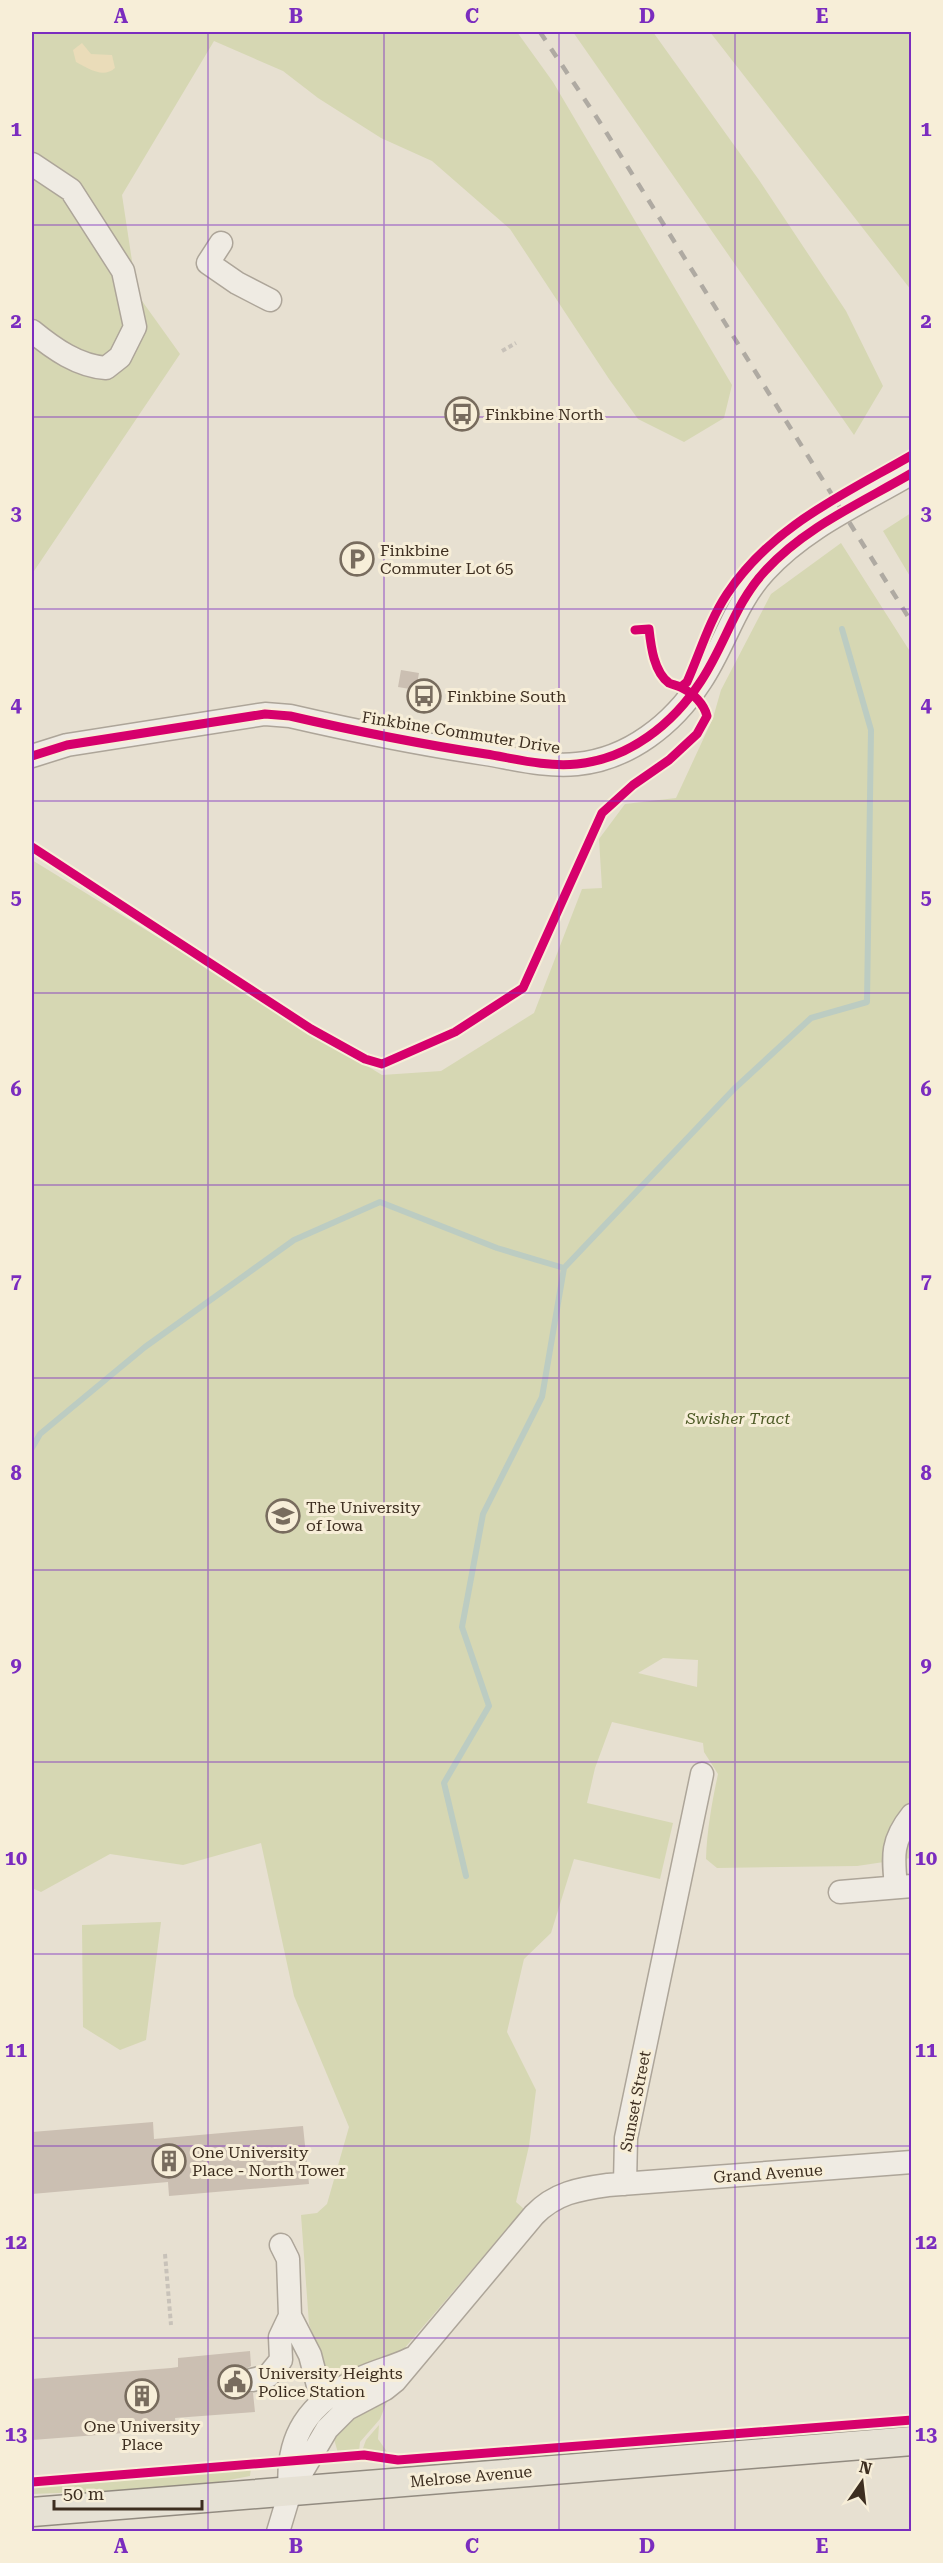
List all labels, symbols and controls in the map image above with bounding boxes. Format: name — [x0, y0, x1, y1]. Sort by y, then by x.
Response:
text: A — [114, 4, 129, 28]
text: B — [289, 4, 303, 28]
text: C — [465, 4, 479, 28]
text: D — [639, 4, 655, 28]
text: E — [816, 4, 829, 28]
text: 1 — [10, 117, 22, 141]
text: 1 — [920, 117, 932, 141]
text: 2 — [10, 309, 22, 333]
text: 2 — [920, 309, 932, 333]
bus stop icon: Finkbine North — [444, 396, 480, 432]
place label: Finkbine North — [485, 405, 604, 424]
text: 3 — [10, 501, 22, 525]
text: 3 — [920, 501, 932, 525]
parking icon: Finkbine Commuter Lot 65 — [339, 541, 375, 577]
place label: Finkbine Commuter Lot 65 — [380, 541, 513, 578]
bus stop icon: Finkbine South — [406, 678, 442, 714]
place label: Finkbine South — [447, 687, 566, 706]
text: 4 — [10, 693, 22, 717]
text: 4 — [920, 693, 932, 717]
street label: Finkbine Commuter Drive — [360, 707, 562, 758]
text: 5 — [10, 885, 22, 909]
text: 5 — [920, 885, 932, 909]
text: 6 — [10, 1077, 22, 1101]
text: 6 — [920, 1077, 932, 1101]
text: 7 — [10, 1269, 22, 1293]
text: 7 — [920, 1269, 932, 1293]
park label: Swisher Tract — [685, 1409, 790, 1428]
text: 8 — [10, 1461, 22, 1485]
text: 8 — [920, 1461, 932, 1485]
school or university icon: The University of Iowa — [265, 1498, 301, 1534]
place label: The University of Iowa — [306, 1498, 421, 1535]
text: 9 — [10, 1653, 22, 1677]
text: 9 — [920, 1653, 932, 1677]
text: 10 — [5, 1846, 27, 1870]
text: 10 — [915, 1846, 937, 1870]
text: 11 — [5, 2038, 27, 2062]
text: 11 — [915, 2038, 937, 2062]
street label: Sunset Street — [616, 2049, 655, 2153]
building icon: One University Place - North Tower — [151, 2143, 187, 2179]
place label: One University Place - North Tower — [192, 2143, 346, 2180]
street label: Grand Avenue — [713, 2160, 824, 2187]
text: 12 — [5, 2230, 27, 2254]
text: 12 — [915, 2230, 937, 2254]
public building icon: University Heights Police Station — [217, 2364, 253, 2400]
place label: University Heights Police Station — [258, 2364, 403, 2401]
building icon: One University Place — [124, 2378, 160, 2414]
place label: One University Place — [84, 2417, 201, 2454]
text: 13 — [5, 2422, 27, 2446]
text: 13 — [915, 2422, 937, 2446]
north arrow — [832, 2452, 892, 2512]
text: N — [857, 2457, 874, 2479]
street label: Melrose Avenue — [409, 2462, 533, 2491]
scale bar — [54, 2473, 202, 2511]
text: 50 m — [63, 2483, 104, 2504]
text: A — [114, 2534, 129, 2558]
text: B — [289, 2534, 303, 2558]
text: C — [465, 2534, 479, 2558]
text: D — [639, 2534, 655, 2558]
text: E — [816, 2534, 829, 2558]

